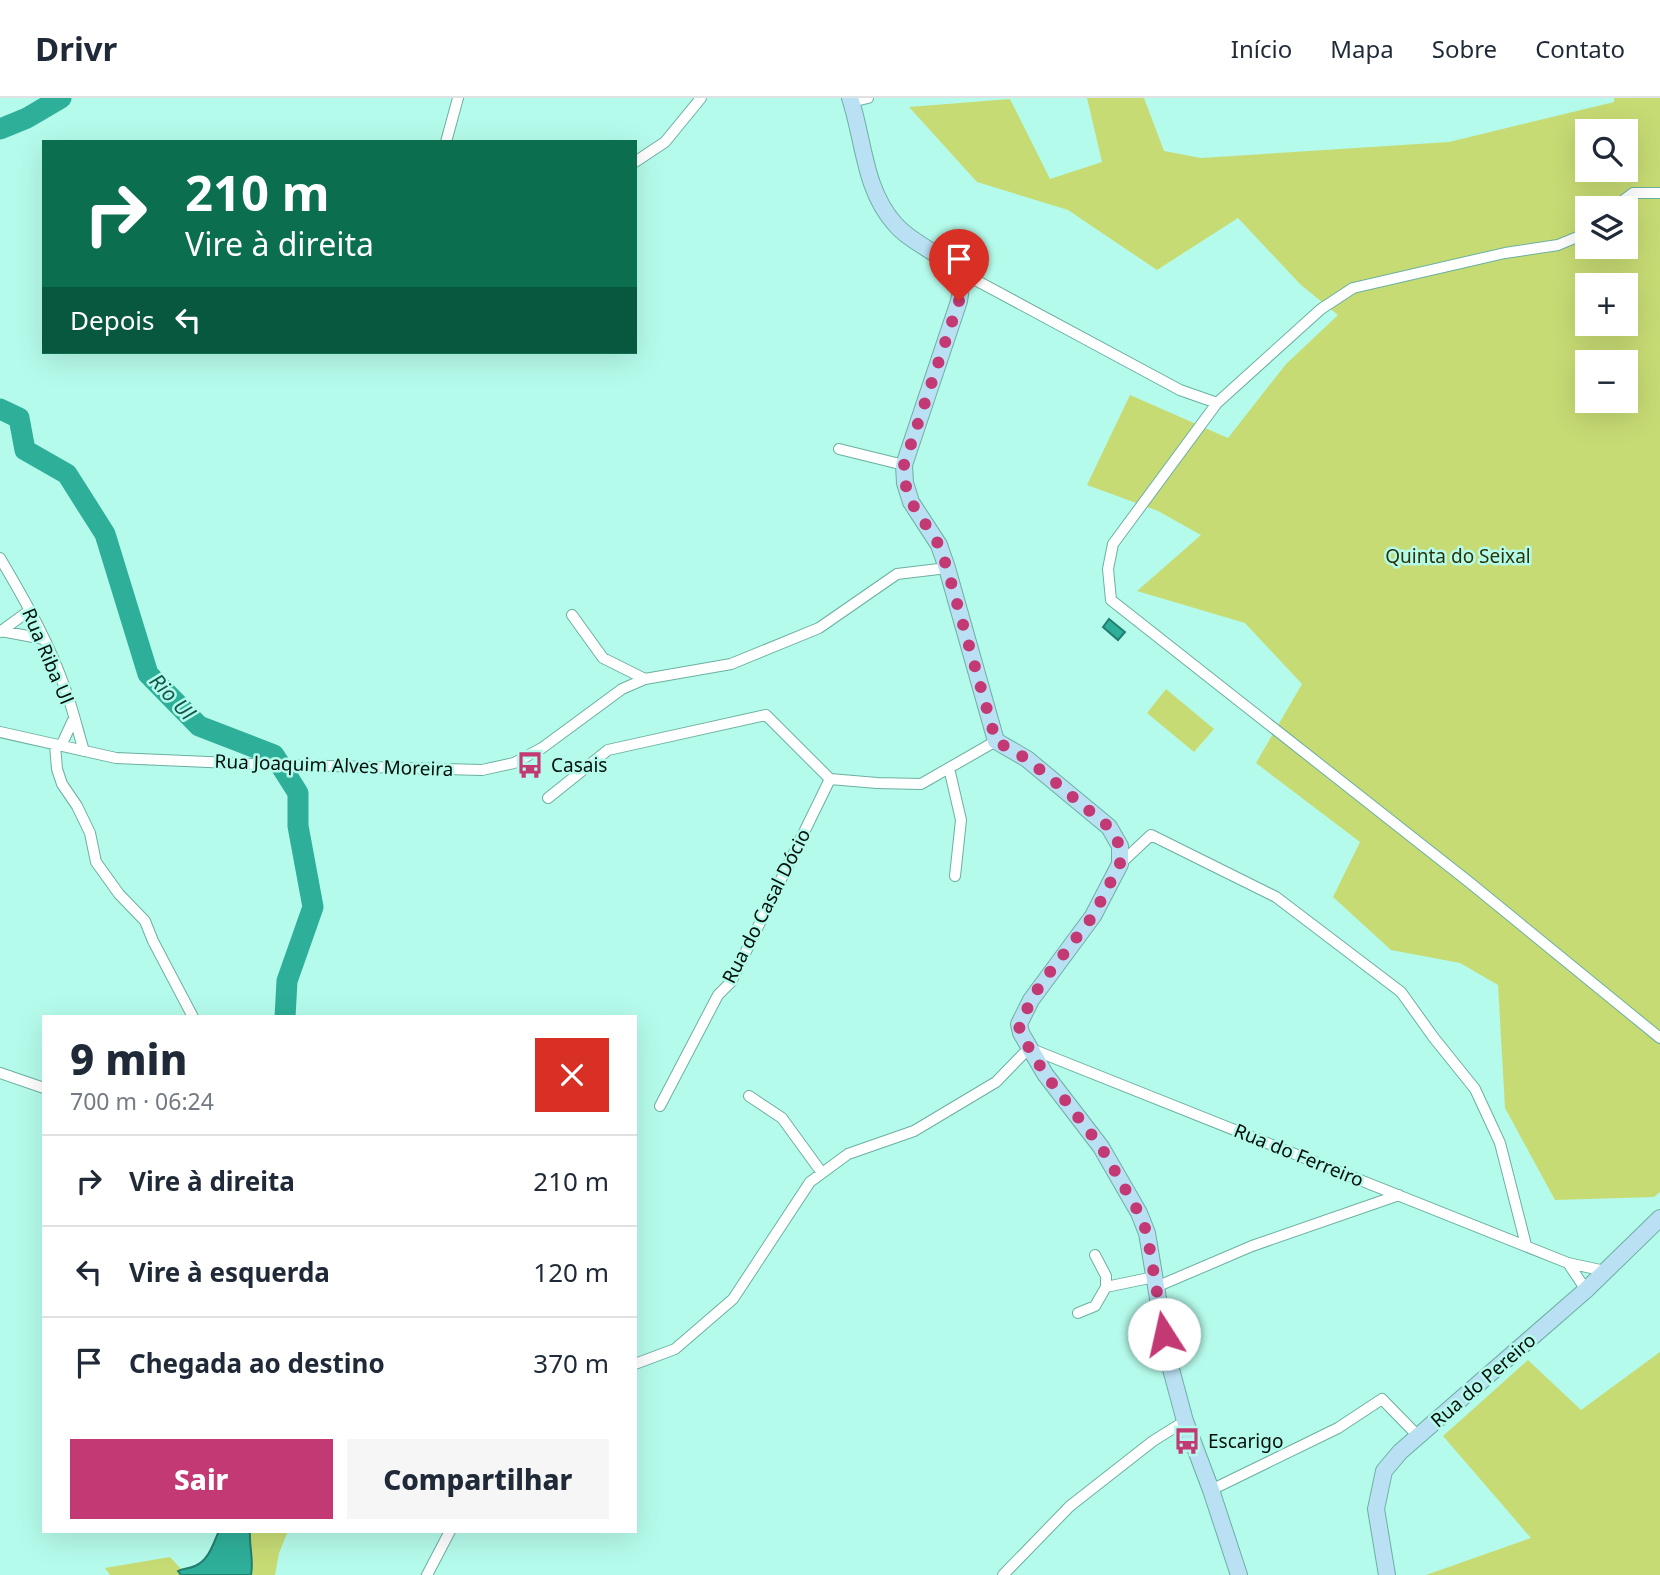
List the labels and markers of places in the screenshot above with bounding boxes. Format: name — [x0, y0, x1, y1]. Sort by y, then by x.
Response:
pin — [929, 229, 989, 301]
bus stop icon: Casais — [515, 750, 545, 780]
place label: Casais — [551, 752, 607, 778]
bus stop icon: Escarigo — [1172, 1426, 1202, 1456]
place label: Escarigo — [1208, 1428, 1283, 1454]

